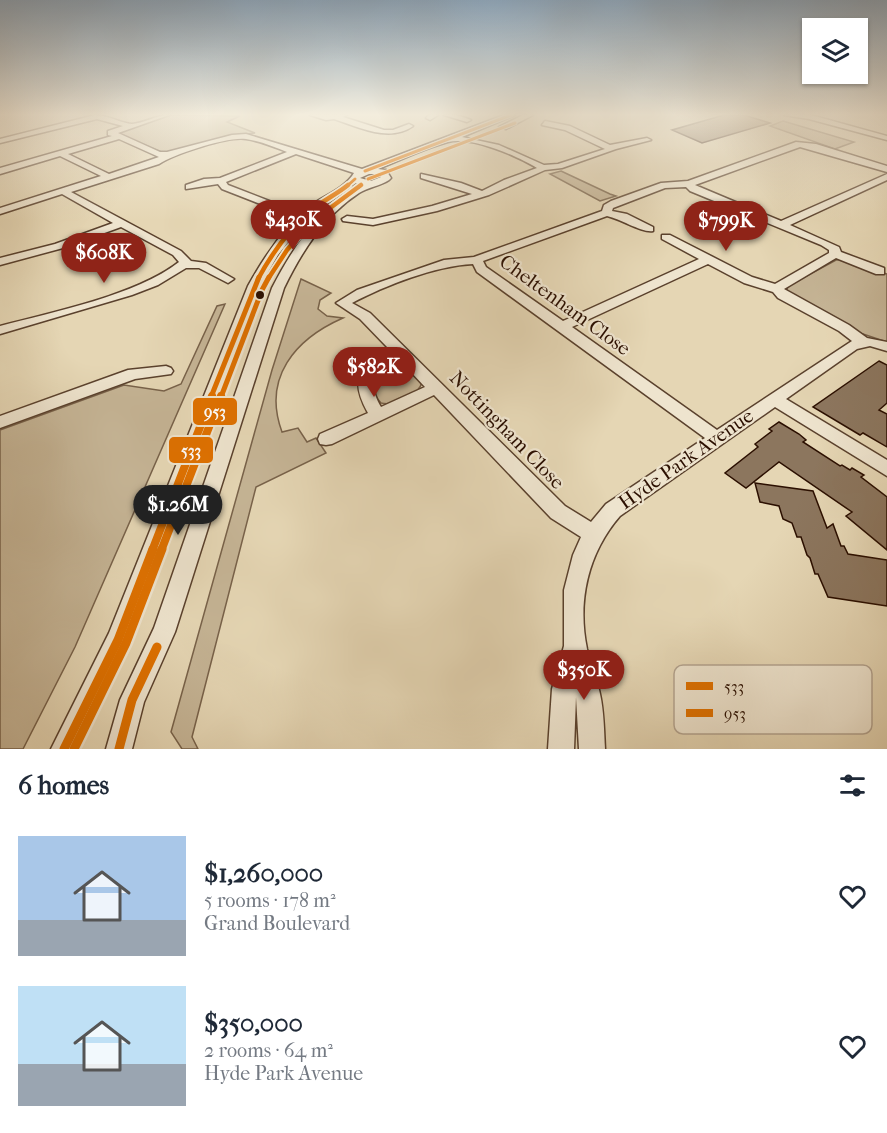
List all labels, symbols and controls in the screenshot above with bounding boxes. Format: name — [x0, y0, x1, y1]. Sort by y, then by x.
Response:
map controls — [802, 18, 868, 84]
button: layers — [802, 18, 868, 84]
pin: $430K — [251, 200, 335, 251]
pin: $799K — [684, 201, 768, 252]
text: $430K — [265, 208, 321, 231]
text: $799K — [698, 209, 754, 232]
pin: $608K — [62, 233, 146, 284]
text: $608K — [75, 241, 133, 264]
street label: Cheltenham Close — [495, 250, 635, 360]
unlabelled marker — [254, 289, 266, 301]
pin: $582K — [332, 347, 416, 398]
text: $582K — [347, 355, 401, 378]
street label: Nottingham Close — [445, 366, 569, 494]
line badge: 953 — [192, 397, 238, 426]
text: 953 — [203, 402, 226, 422]
street label: Hyde Park Avenue — [614, 404, 758, 514]
line badge: 533 — [168, 436, 214, 464]
text: 533 — [181, 441, 201, 461]
pin: $1.26M — [129, 485, 227, 536]
text: $1.26M — [147, 493, 209, 516]
pin: $350K — [542, 650, 626, 701]
text: $350K — [557, 658, 611, 681]
legend — [674, 665, 872, 734]
text: 533 — [724, 677, 744, 696]
text: 953 — [724, 704, 746, 723]
icon: filters — [836, 769, 869, 802]
text: 6 homes — [18, 770, 109, 801]
text: $1,260,000 — [204, 858, 323, 889]
icon: home — [66, 860, 138, 932]
icon: heart — [836, 880, 869, 913]
text: 5 rooms · 178 m² — [204, 889, 336, 912]
text: Grand Boulevard — [204, 912, 350, 935]
text: $350,000 — [204, 1008, 303, 1039]
icon: home — [66, 1010, 138, 1082]
icon: heart — [836, 1030, 869, 1063]
text: 2 rooms · 64 m² — [204, 1039, 333, 1062]
text: Hyde Park Avenue — [204, 1062, 363, 1085]

